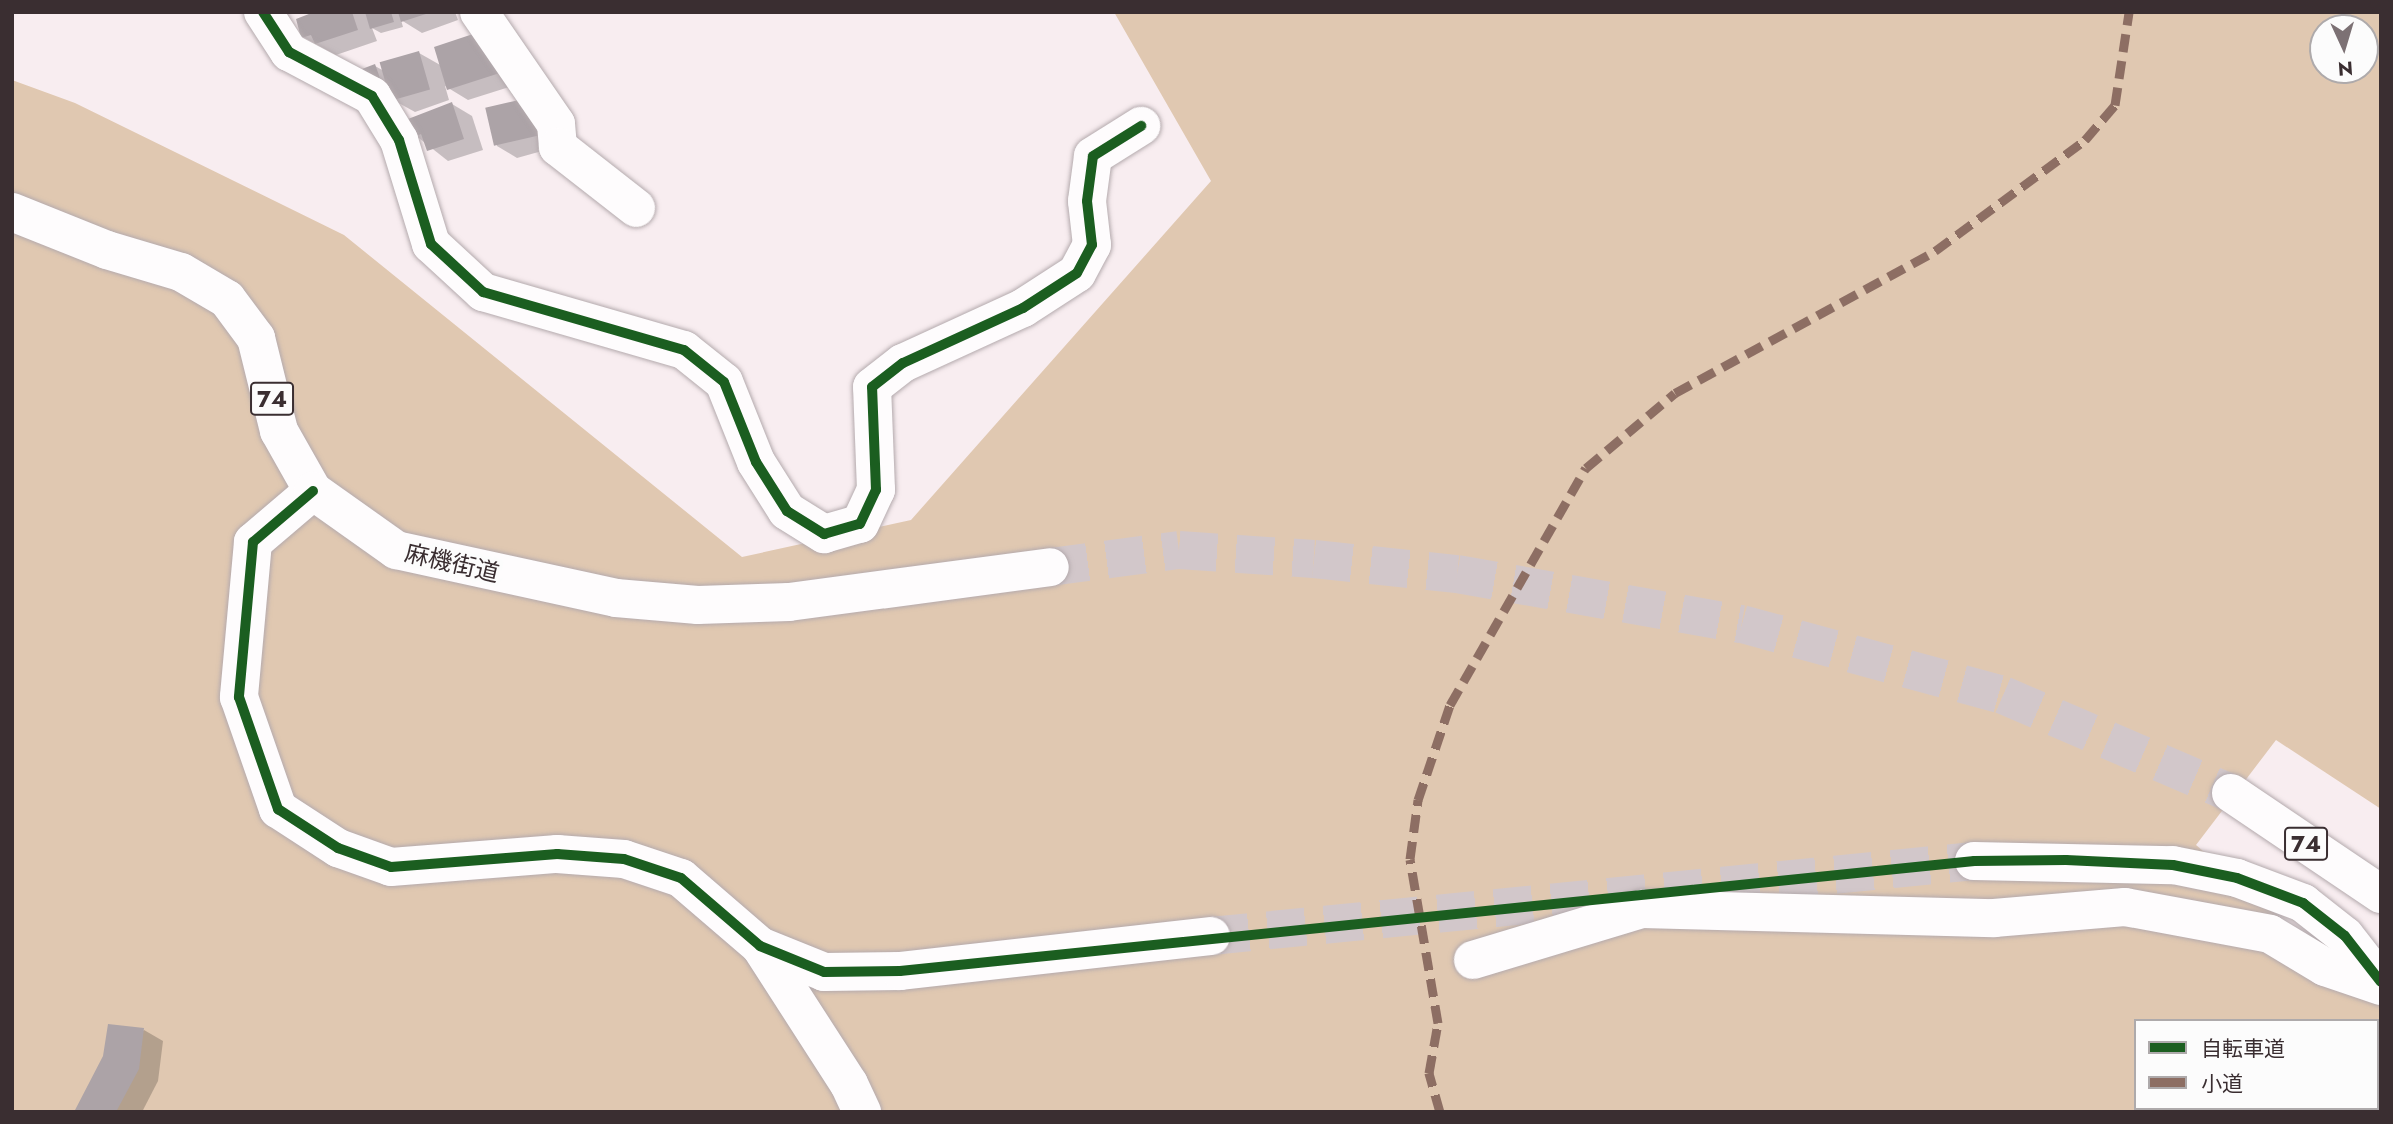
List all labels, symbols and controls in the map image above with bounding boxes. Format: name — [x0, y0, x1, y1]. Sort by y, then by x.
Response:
north arrow — [2309, 14, 2379, 84]
text: N — [2337, 54, 2354, 82]
road number: 74 — [249, 380, 295, 418]
street label: 麻機街道 — [402, 538, 502, 588]
road number: 74 — [2283, 824, 2329, 864]
legend — [2134, 1019, 2379, 1110]
text: 自転車道 — [2201, 1034, 2285, 1064]
text: 小道 — [2201, 1069, 2243, 1099]

